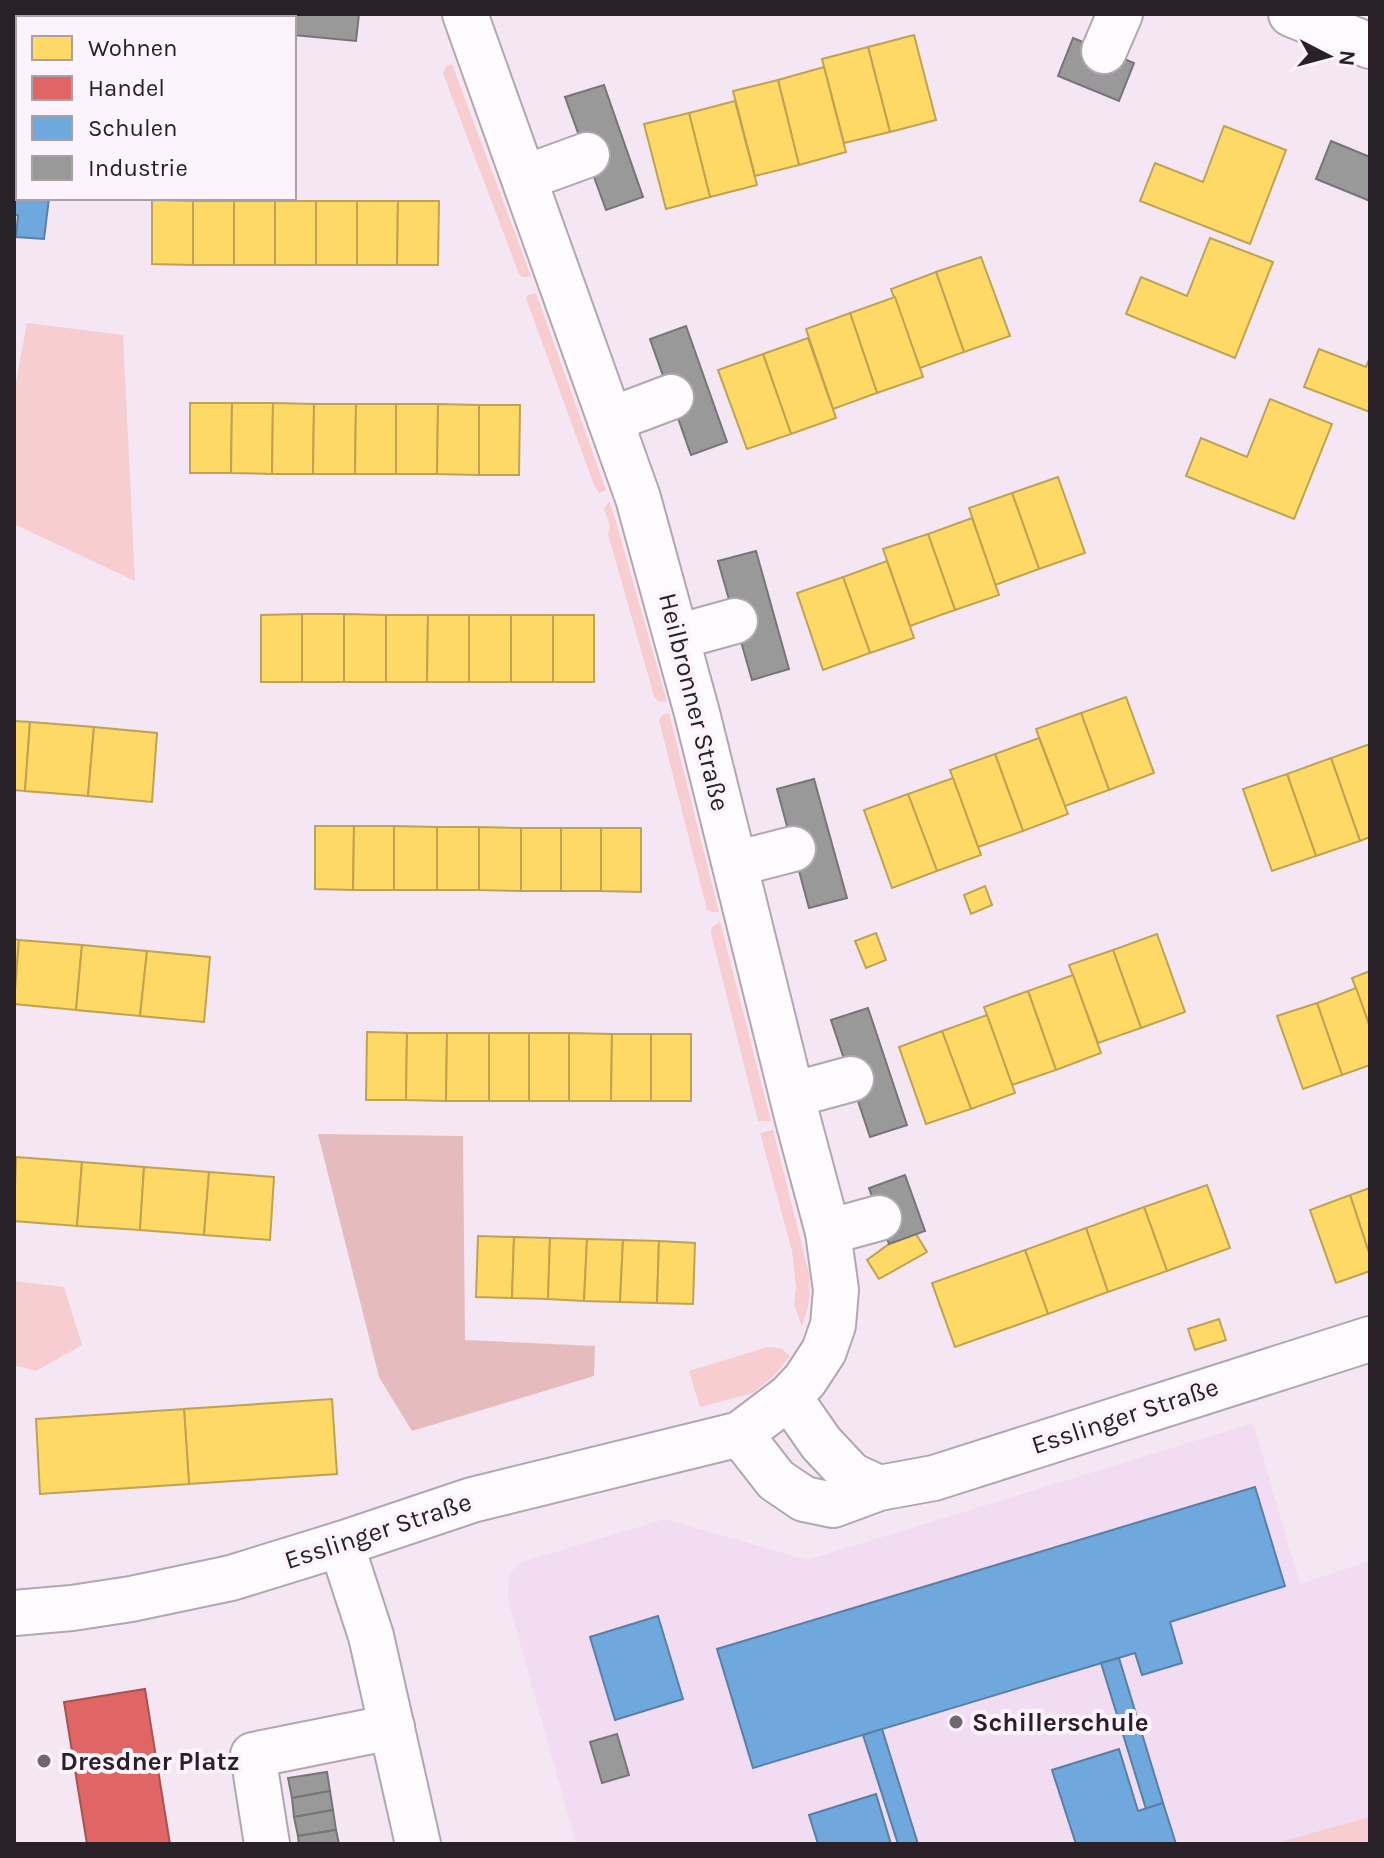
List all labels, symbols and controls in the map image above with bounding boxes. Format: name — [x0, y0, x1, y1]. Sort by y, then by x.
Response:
legend — [16, 16, 296, 200]
north arrow — [1288, 16, 1368, 96]
text: Wohnen — [88, 34, 178, 62]
text: N — [1333, 49, 1361, 67]
text: Handel — [88, 74, 165, 102]
text: Schulen — [88, 114, 177, 142]
text: Industrie — [88, 154, 188, 182]
street label: Heilbronner Straße — [652, 590, 736, 814]
street label: Esslinger Straße — [1028, 1371, 1222, 1461]
street label: Esslinger Straße — [281, 1486, 475, 1576]
place label: Schillerschule — [972, 1707, 1149, 1738]
marker: Schillerschule — [947, 1713, 965, 1731]
place label: Dresdner Platz — [60, 1746, 240, 1777]
marker: Dresdner Platz — [35, 1752, 53, 1770]

